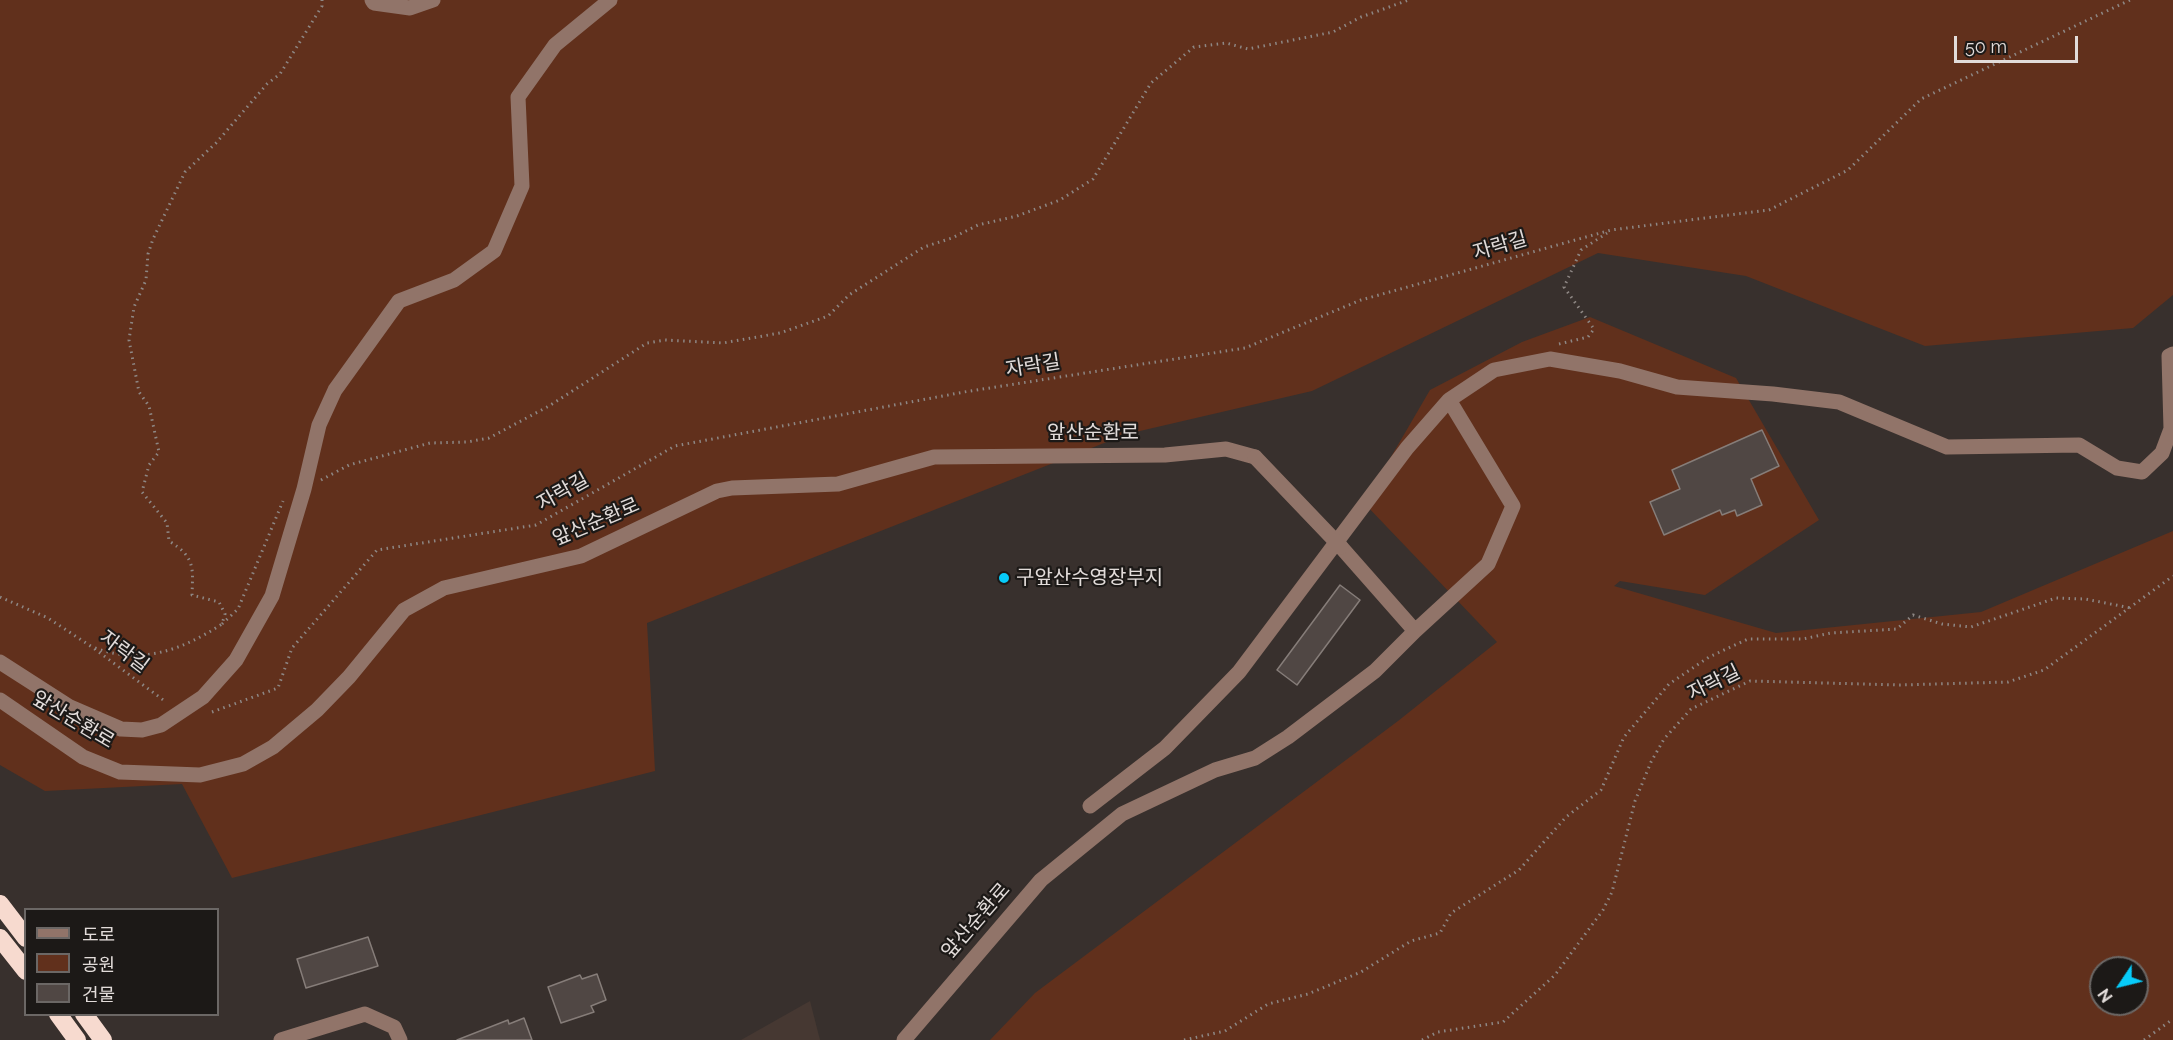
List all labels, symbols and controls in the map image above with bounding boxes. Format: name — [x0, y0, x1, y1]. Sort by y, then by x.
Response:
scale bar — [1957, 24, 2082, 62]
text: 50 m — [1965, 36, 2007, 57]
street label: 자락길 — [1470, 227, 1530, 265]
street label: 자락길 — [1004, 350, 1062, 382]
street label: 앞산순환로 — [1047, 421, 1139, 445]
street label: 자락길 — [533, 468, 593, 516]
street label: 앞산순환로 — [549, 493, 643, 551]
place label: 구앞산수영장부지 — [1016, 566, 1163, 590]
marker: 구앞산수영장부지 — [997, 571, 1011, 585]
street label: 자락길 — [95, 626, 153, 678]
street label: 자락길 — [1684, 660, 1744, 706]
street label: 앞산순환로 — [27, 686, 119, 754]
street label: 앞산순환로 — [937, 878, 1015, 964]
legend — [24, 908, 219, 1016]
text: 도로 — [82, 924, 115, 945]
text: 공원 — [82, 954, 115, 975]
north arrow — [2089, 956, 2149, 1016]
text: 건물 — [82, 984, 115, 1005]
text: N — [2094, 985, 2117, 1006]

